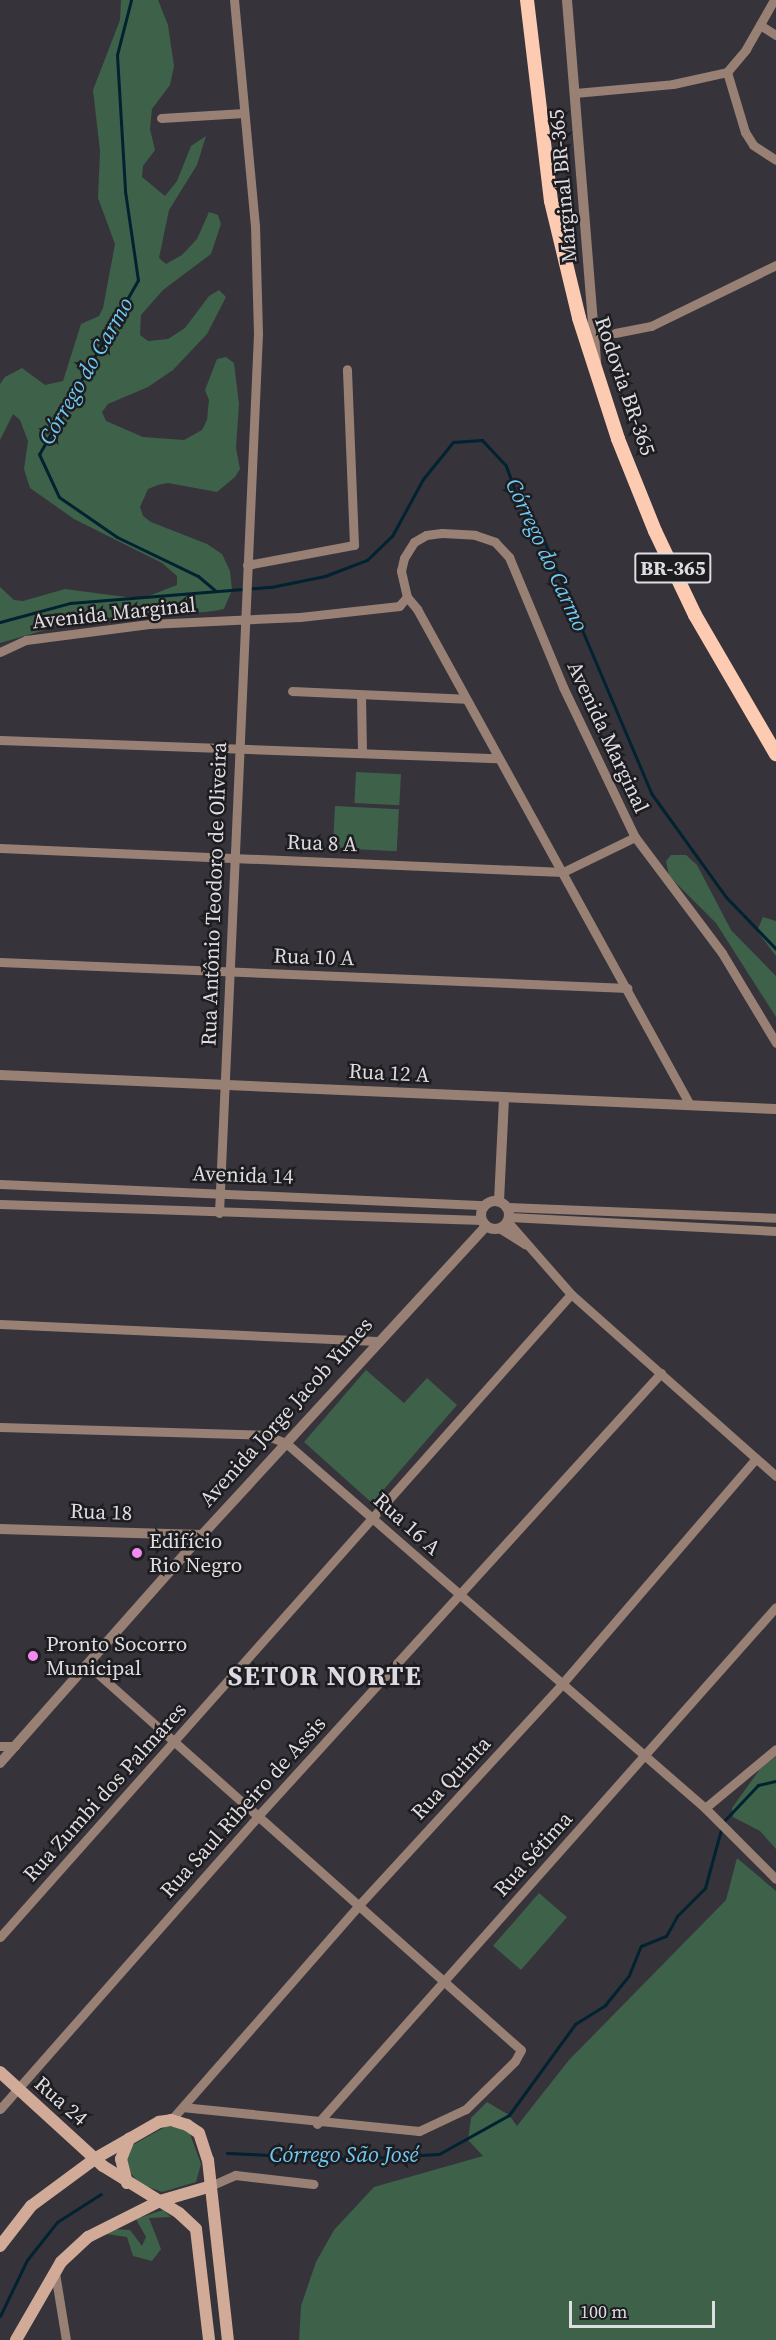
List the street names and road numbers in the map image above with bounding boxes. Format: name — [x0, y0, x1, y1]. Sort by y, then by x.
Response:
street label: Marginal BR-365 — [544, 108, 582, 264]
street label: Rodovia BR-365 — [589, 313, 661, 459]
road number: BR-365 — [634, 551, 712, 585]
street label: Avenida Marginal — [31, 592, 197, 634]
street label: Avenida Marginal — [562, 657, 654, 817]
street label: Rua Antônio Teodoro de Oliveira — [196, 741, 232, 1047]
street label: Rua 8 A — [286, 829, 358, 857]
street label: Rua 10 A — [273, 943, 355, 971]
street label: Rua 12 A — [348, 1058, 430, 1088]
street label: Avenida 14 — [192, 1161, 294, 1189]
street label: Avenida Jorge Jacob Yunes — [194, 1312, 378, 1512]
street label: Rua 16 A — [368, 1488, 446, 1560]
street label: Rua 18 — [69, 1498, 133, 1526]
street label: Rua Zumbi dos Palmares — [18, 1697, 192, 1887]
street label: Rua Saul Ribeiro de Assis — [155, 1711, 331, 1903]
street label: Rua Quinta — [406, 1731, 496, 1825]
street label: Rua Sétima — [488, 1806, 578, 1902]
street label: Rua 24 — [29, 2071, 93, 2131]

